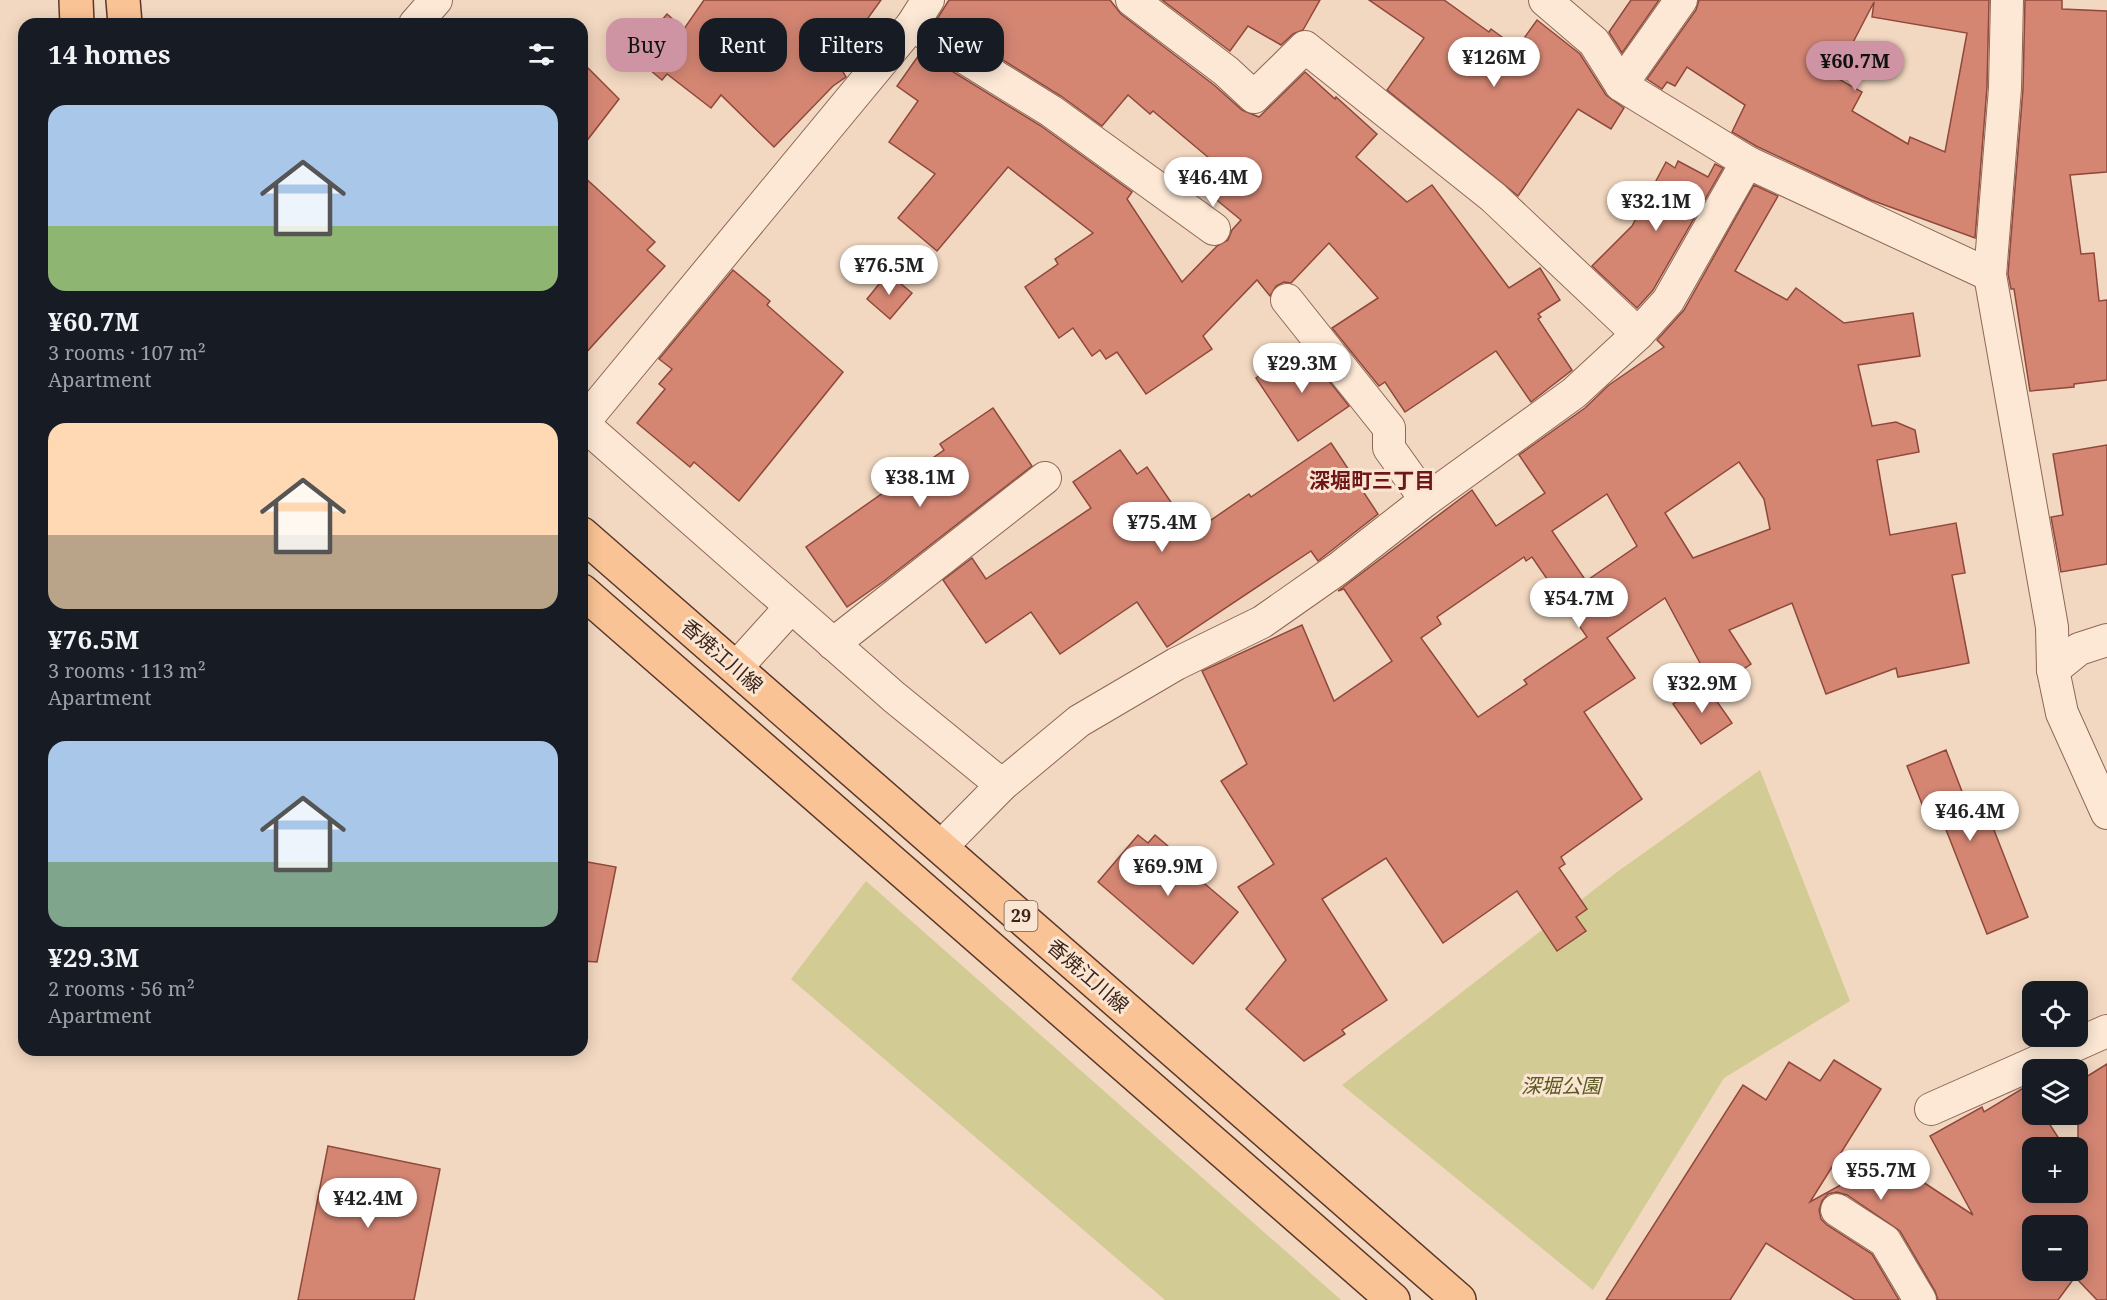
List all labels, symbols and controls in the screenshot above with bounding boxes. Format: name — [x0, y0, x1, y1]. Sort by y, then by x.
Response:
chip: Buy — [606, 18, 687, 72]
chip: Rent — [699, 18, 787, 72]
chip: Filters — [799, 18, 905, 72]
chip: New — [917, 18, 1004, 72]
text: 14 homes — [48, 36, 170, 72]
pin: ¥126M — [1452, 37, 1536, 88]
icon: filters — [525, 38, 558, 71]
pin: ¥60.7M — [1806, 41, 1904, 92]
text: ¥126M — [1462, 43, 1526, 70]
text: ¥60.7M — [1820, 47, 1890, 74]
icon: home — [249, 144, 357, 252]
pin: ¥46.4M — [1164, 157, 1262, 208]
text: ¥46.4M — [1178, 163, 1248, 190]
pin: ¥32.1M — [1607, 181, 1705, 232]
text: ¥32.1M — [1621, 187, 1691, 214]
pin: ¥76.5M — [840, 245, 938, 296]
text: ¥76.5M — [854, 251, 924, 278]
text: ¥60.7M — [48, 303, 139, 339]
text: 3 rooms · 107 m² — [48, 339, 206, 366]
pin: ¥29.3M — [1253, 343, 1351, 394]
text: ¥29.3M — [1267, 349, 1337, 376]
text: Apartment — [48, 366, 152, 393]
pin: ¥38.1M — [871, 457, 969, 508]
icon: home — [249, 462, 357, 570]
text: ¥38.1M — [885, 463, 955, 490]
district label: 深堀町三丁目 — [1309, 466, 1435, 494]
pin: ¥75.4M — [1113, 502, 1211, 553]
text: ¥75.4M — [1127, 508, 1197, 535]
pin: ¥54.7M — [1530, 578, 1628, 629]
text: ¥54.7M — [1544, 584, 1614, 611]
street label: 香焼江川線 — [676, 613, 769, 699]
text: ¥76.5M — [48, 621, 139, 657]
text: 3 rooms · 113 m² — [48, 657, 206, 684]
pin: ¥32.9M — [1653, 663, 1751, 714]
text: ¥32.9M — [1667, 669, 1737, 696]
text: Apartment — [48, 684, 152, 711]
icon: home — [249, 780, 357, 888]
pin: ¥46.4M — [1921, 791, 2019, 842]
text: ¥46.4M — [1935, 797, 2005, 824]
pin: ¥69.9M — [1119, 846, 1217, 897]
text: ¥69.9M — [1133, 852, 1203, 879]
road number: 29 — [1004, 901, 1038, 931]
street label: 香焼江川線 — [1042, 933, 1135, 1019]
text: ¥29.3M — [48, 939, 139, 975]
text: 2 rooms · 56 m² — [48, 975, 195, 1002]
map controls — [2022, 981, 2088, 1281]
button: locate — [2022, 981, 2088, 1047]
text: Apartment — [48, 1002, 152, 1029]
button: layers — [2022, 1059, 2088, 1125]
park label: 深堀公園 — [1521, 1072, 1604, 1099]
button: + — [2022, 1137, 2088, 1203]
pin: ¥55.7M — [1832, 1150, 1930, 1201]
text: ¥55.7M — [1846, 1156, 1916, 1183]
pin: ¥42.4M — [319, 1178, 417, 1229]
text: ¥42.4M — [333, 1184, 403, 1211]
button: − — [2022, 1215, 2088, 1281]

